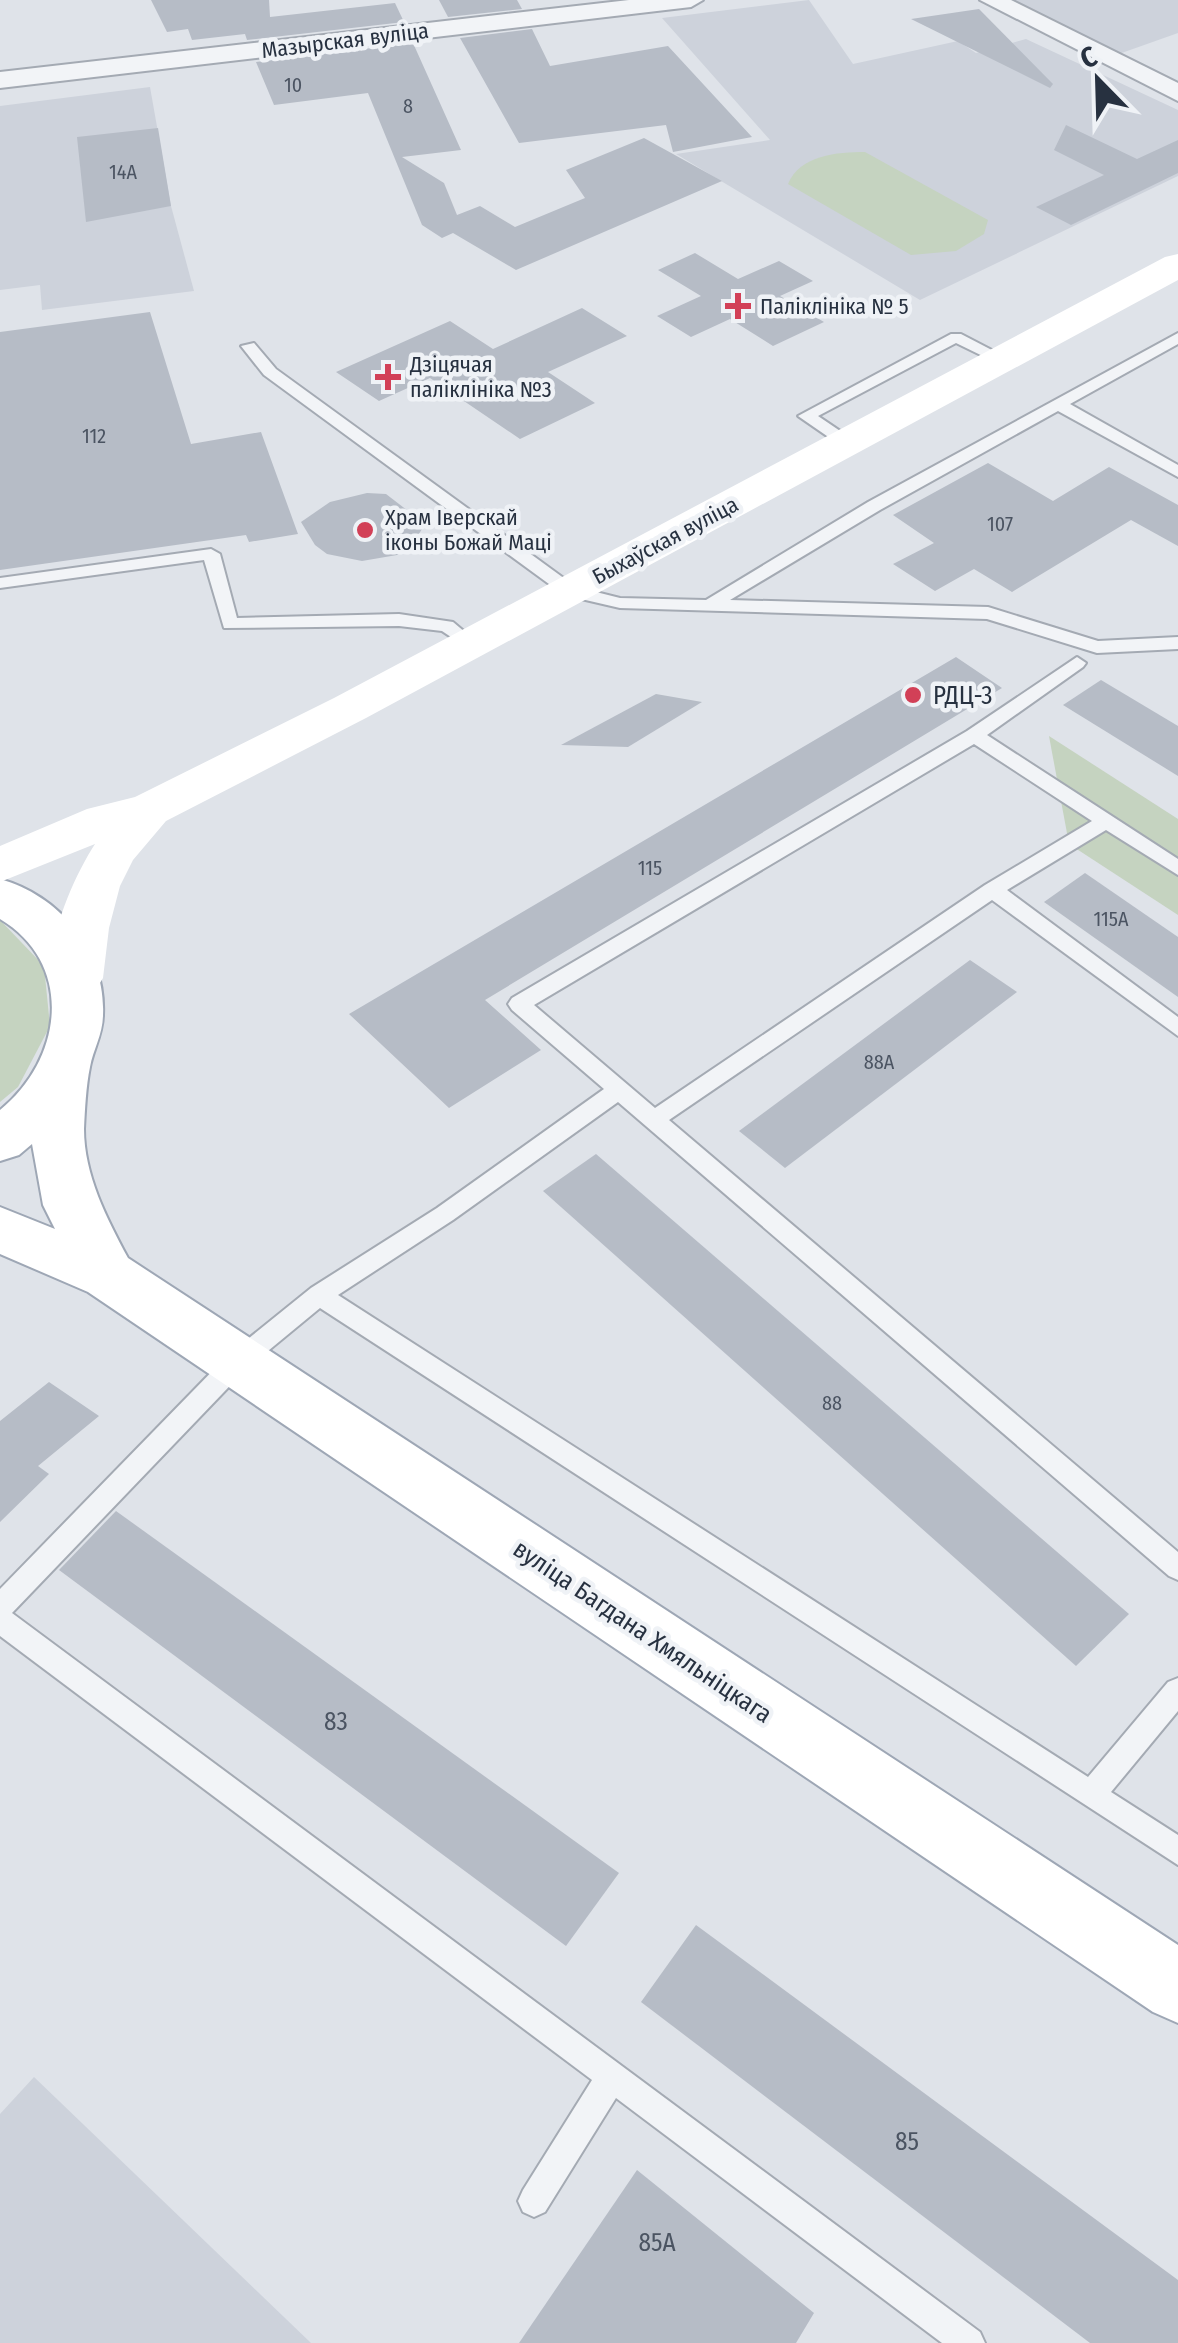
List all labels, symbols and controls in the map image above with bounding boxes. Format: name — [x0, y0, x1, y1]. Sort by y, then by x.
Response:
street label: Мазырская вуліца — [260, 17, 430, 64]
north arrow — [1048, 30, 1148, 130]
text: С — [1075, 39, 1102, 76]
house number: 10 — [284, 73, 302, 97]
house number: 8 — [403, 94, 413, 118]
house number: 14А — [109, 160, 137, 184]
marker: Паліклініка № 5 — [725, 293, 751, 319]
place label: Паліклініка № 5 — [760, 293, 909, 320]
place label: Дзіцячая паліклініка №3 — [409, 351, 552, 403]
marker: Дзіцячая паліклініка №3 — [375, 364, 401, 390]
house number: 112 — [82, 424, 106, 448]
street label: Быхаўская вуліца — [588, 491, 743, 590]
place label: Храм Іверскай іконы Божай Маці — [385, 504, 552, 556]
house number: 107 — [987, 512, 1013, 536]
marker: Храм Іверскай іконы Божай Маці — [354, 519, 376, 541]
place label: РДЦ-3 — [933, 681, 992, 711]
marker: РДЦ-3 — [902, 684, 924, 706]
house number: 115 — [638, 856, 662, 880]
house number: 115А — [1093, 907, 1129, 931]
house number: 88А — [864, 1050, 895, 1074]
house number: 88 — [822, 1391, 842, 1415]
street label: вуліца Багдана Хмяльніцкага — [507, 1534, 777, 1730]
house number: 83 — [324, 1707, 348, 1737]
house number: 85 — [895, 2127, 919, 2157]
house number: 85А — [638, 2228, 676, 2258]

